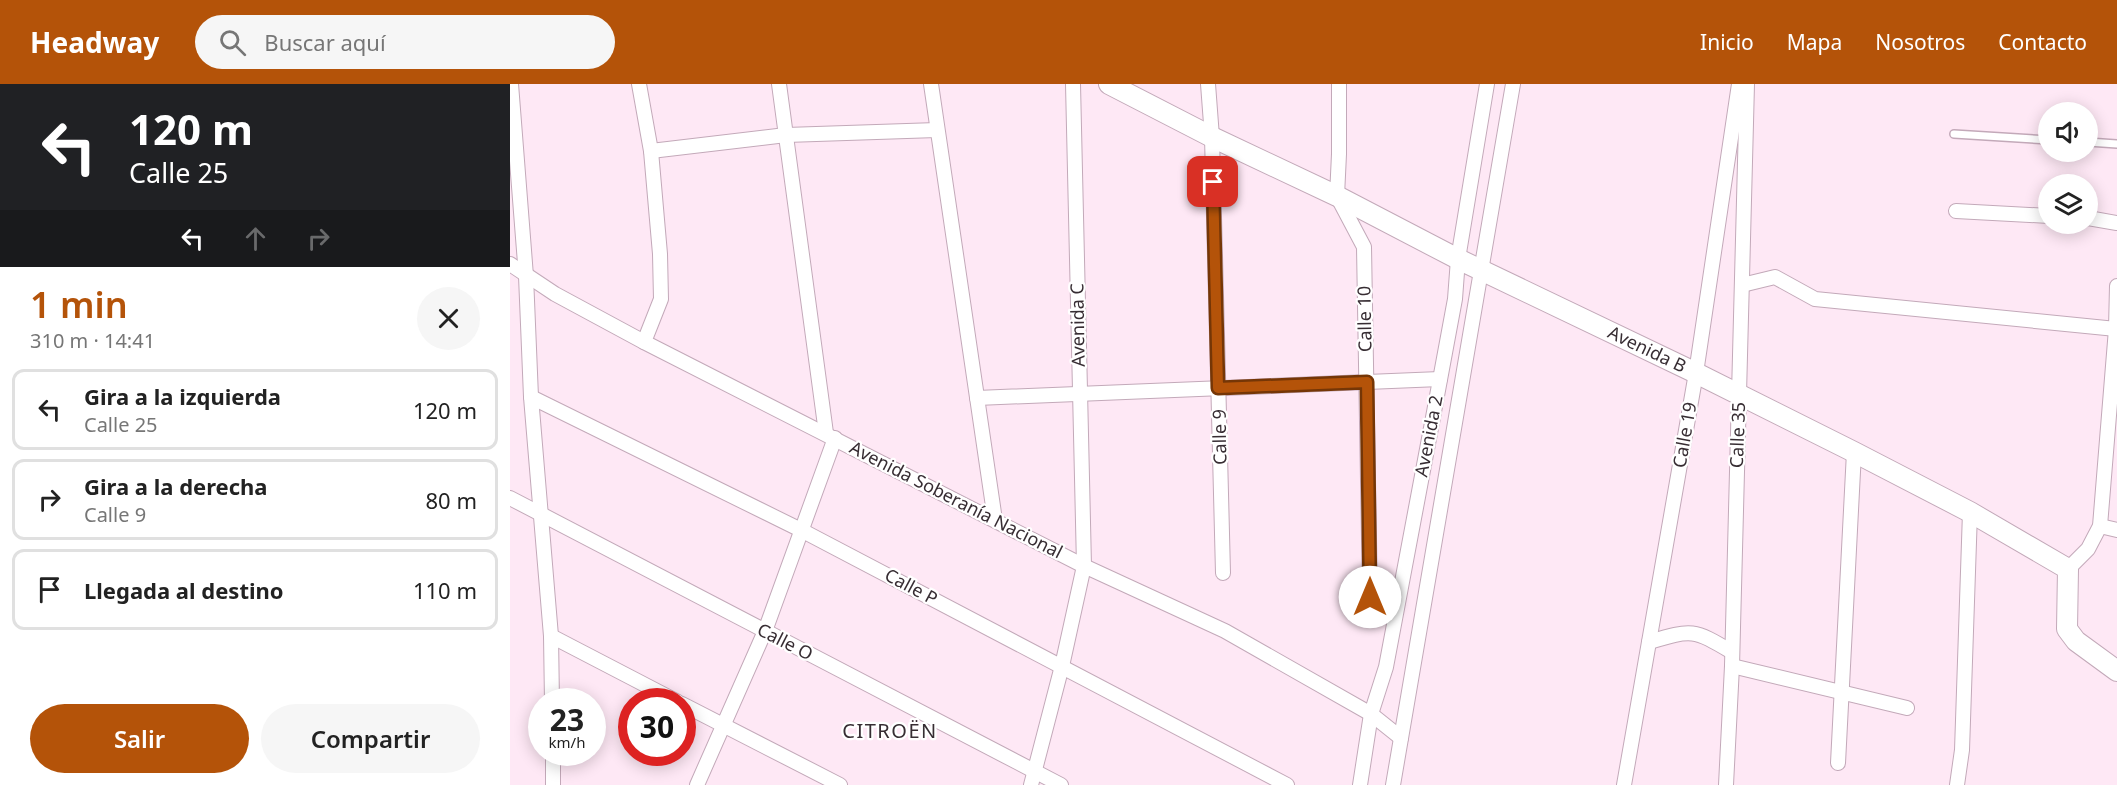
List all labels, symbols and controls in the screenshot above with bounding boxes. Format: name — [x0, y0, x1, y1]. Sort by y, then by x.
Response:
search box — [195, 15, 615, 69]
text: Headway — [30, 23, 159, 61]
icon: search — [216, 26, 249, 59]
text: Buscar aquí — [264, 27, 386, 57]
text: Inicio — [1700, 28, 1754, 56]
text: Mapa — [1787, 28, 1842, 56]
text: Nosotros — [1875, 28, 1965, 56]
text: Contacto — [1998, 28, 2087, 56]
text: 120 m — [129, 100, 253, 157]
map controls — [2038, 102, 2098, 234]
button: sound — [2038, 102, 2098, 162]
icon: left — [30, 108, 108, 186]
text: Calle 25 — [129, 154, 228, 191]
pin — [1187, 156, 1238, 207]
icon: arrive — [1196, 165, 1229, 198]
button: layers — [2038, 174, 2098, 234]
icon: left — [176, 222, 209, 255]
icon: ahead — [239, 222, 272, 255]
icon: right — [302, 222, 335, 255]
text: 1 min — [30, 280, 128, 329]
street label: Avenida C — [1064, 283, 1090, 367]
street label: Calle 10 — [1351, 286, 1377, 352]
button: close — [417, 287, 480, 350]
street label: Avenida B — [1604, 320, 1691, 378]
text: 310 m · 14:41 — [30, 327, 155, 354]
text: Gira a la izquierda — [84, 381, 281, 411]
icon: left — [33, 393, 66, 426]
street label: Avenida 2 — [1408, 393, 1448, 479]
text: 120 m — [413, 395, 477, 425]
street label: Calle 19 — [1666, 400, 1702, 470]
street label: Calle 35 — [1724, 401, 1750, 468]
street label: Calle 9 — [1207, 409, 1231, 465]
text: Calle 25 — [84, 411, 158, 438]
street label: Avenida Soberanía Nacional — [846, 435, 1067, 563]
text: Gira a la derecha — [84, 471, 268, 501]
icon: right — [33, 483, 66, 516]
text: 80 m — [426, 485, 477, 515]
text: Calle 9 — [84, 501, 146, 528]
street label: Calle P — [881, 562, 942, 610]
position arrow — [1338, 565, 1402, 629]
icon: arrive — [33, 573, 66, 606]
text: Llegada al destino — [84, 575, 284, 605]
text: 110 m — [413, 575, 477, 605]
street label: Calle O — [753, 617, 817, 665]
speed limit sign: 30 — [618, 688, 696, 766]
text: 23 — [550, 699, 584, 740]
button: Salir — [30, 704, 249, 773]
button: Compartir — [261, 704, 480, 773]
district label: CITROËN — [842, 717, 938, 744]
text: km/h — [549, 732, 585, 752]

